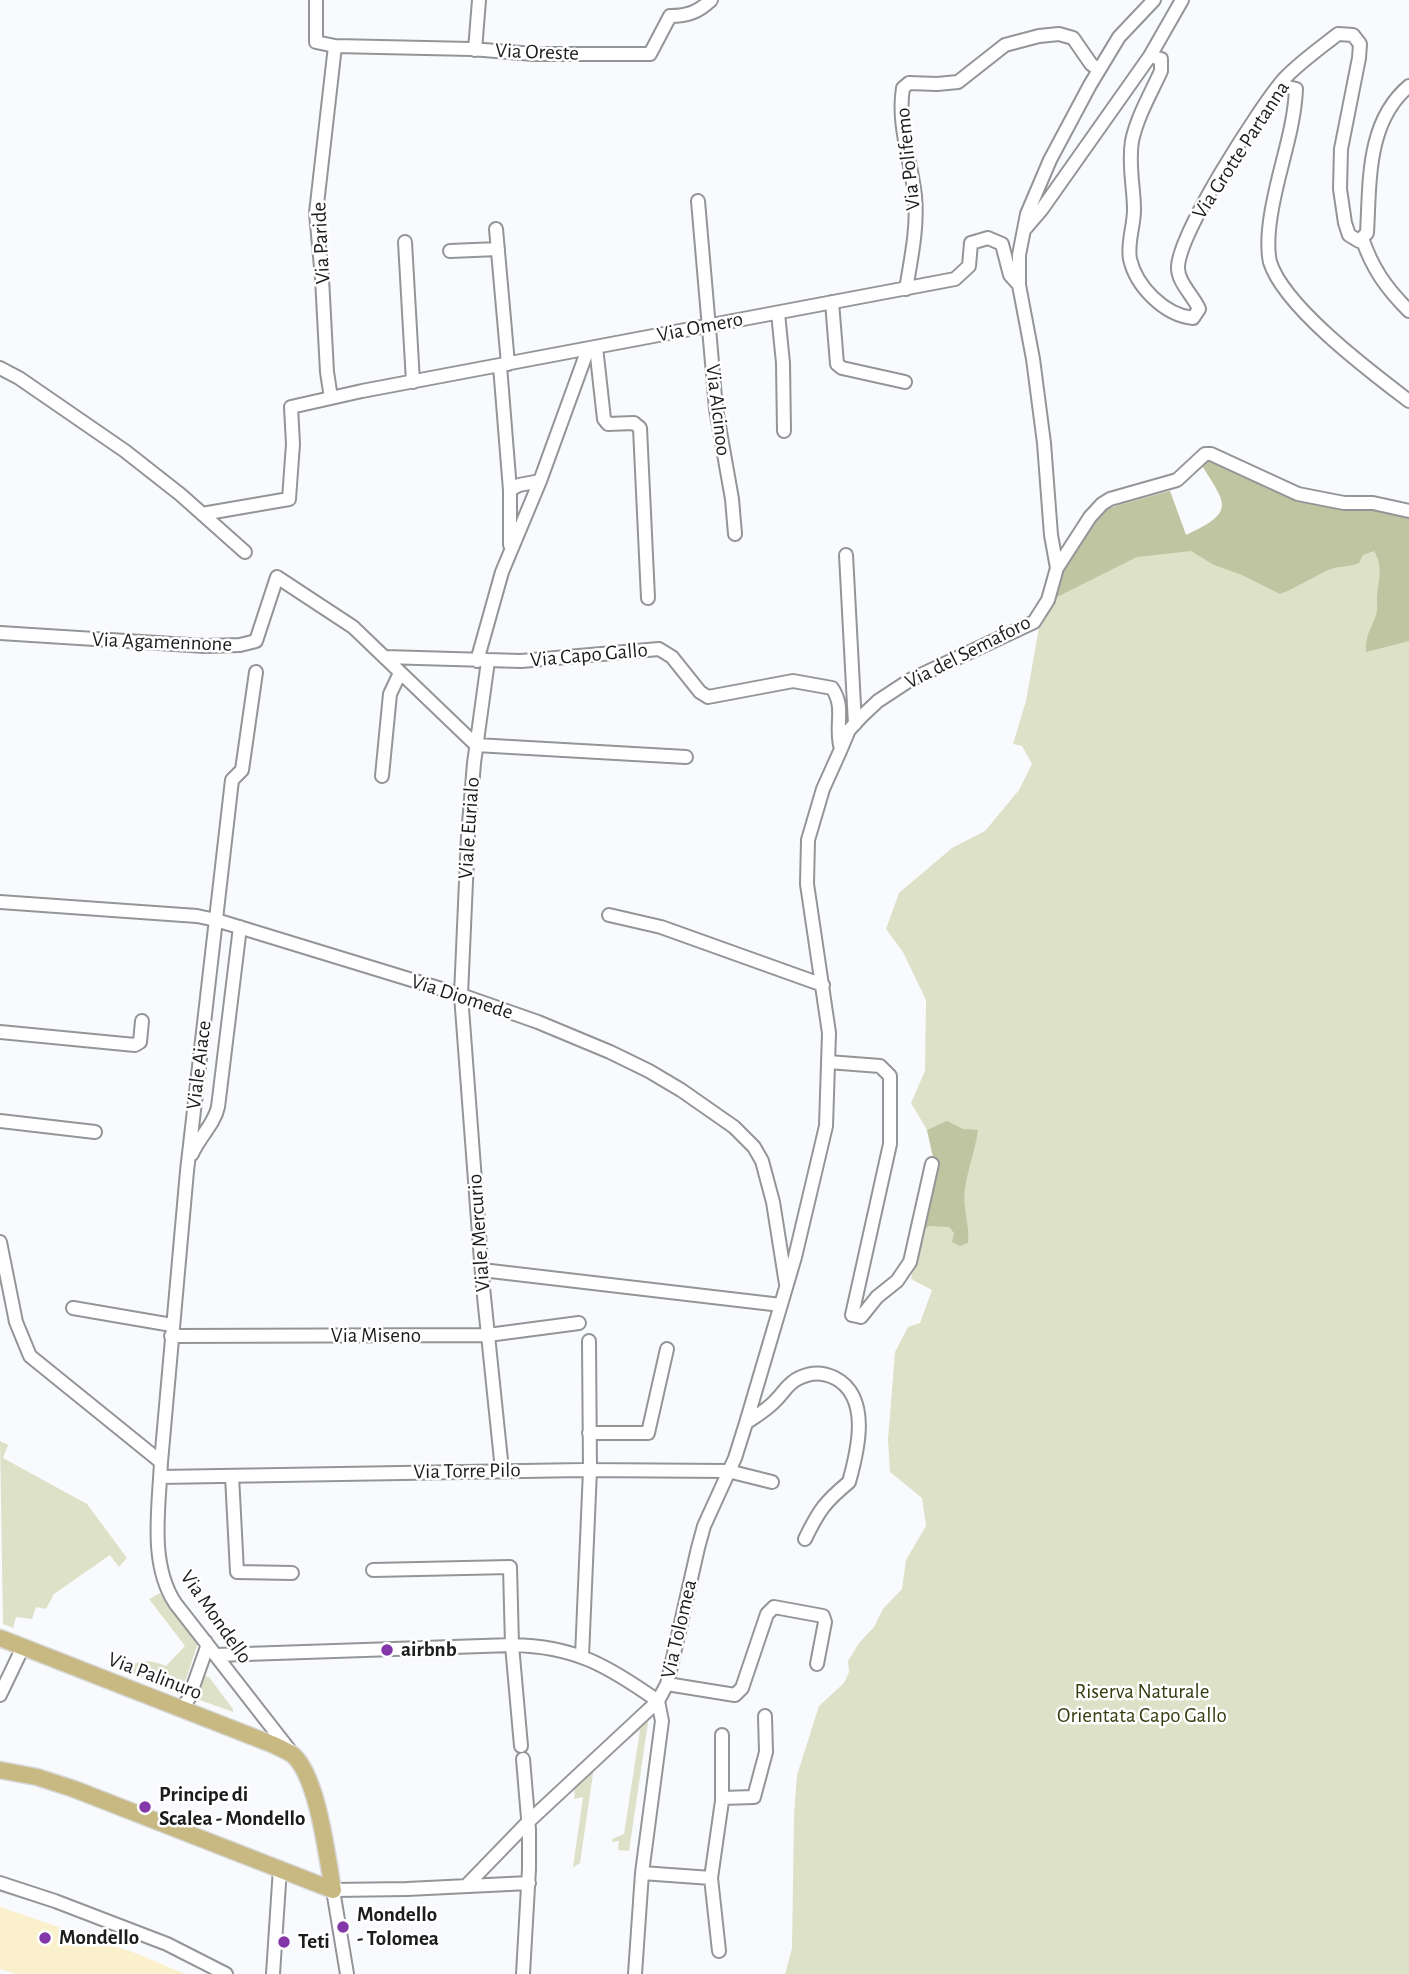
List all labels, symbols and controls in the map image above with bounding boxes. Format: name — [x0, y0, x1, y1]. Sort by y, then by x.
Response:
street label: Via Oreste — [495, 38, 579, 66]
street label: Via Grotte Partanna — [1187, 76, 1295, 224]
street label: Via Polifemo — [890, 106, 926, 212]
street label: Via Paride — [306, 201, 336, 285]
street label: Via Omero — [655, 306, 745, 348]
street label: Via Alcinoo — [700, 363, 736, 457]
street label: Via del Semaforo — [901, 609, 1035, 695]
street label: Via Agamennone — [91, 627, 233, 657]
street label: Via Capo Gallo — [529, 637, 649, 673]
street label: Viale Eurialo — [453, 776, 485, 880]
street label: Via Diomede — [408, 969, 516, 1025]
street label: Viale Aiace — [181, 1019, 217, 1111]
street label: Viale Mercurio — [462, 1173, 496, 1293]
street label: Via Miseno — [331, 1323, 421, 1349]
street label: Via Torre Pilo — [413, 1457, 521, 1485]
street label: Via Mondello — [175, 1565, 257, 1669]
street label: Via Tolomea — [655, 1577, 703, 1681]
place label: airbnb — [401, 1637, 457, 1663]
marker: airbnb — [379, 1642, 395, 1658]
street label: Via Palinuro — [104, 1647, 206, 1705]
park label: Riserva Naturale Orientata Capo Gallo — [1057, 1679, 1227, 1729]
place label: Principe di Scalea - Mondello — [159, 1782, 305, 1832]
marker: Principe di Scalea - Mondello — [137, 1799, 153, 1815]
place label: Mondello - Tolomea — [357, 1902, 439, 1952]
marker: Mondello - Tolomea — [335, 1919, 351, 1935]
place label: Mondello — [59, 1925, 139, 1951]
place label: Teti — [298, 1929, 330, 1955]
marker: Mondello — [37, 1930, 53, 1946]
marker: Teti — [276, 1934, 292, 1950]

